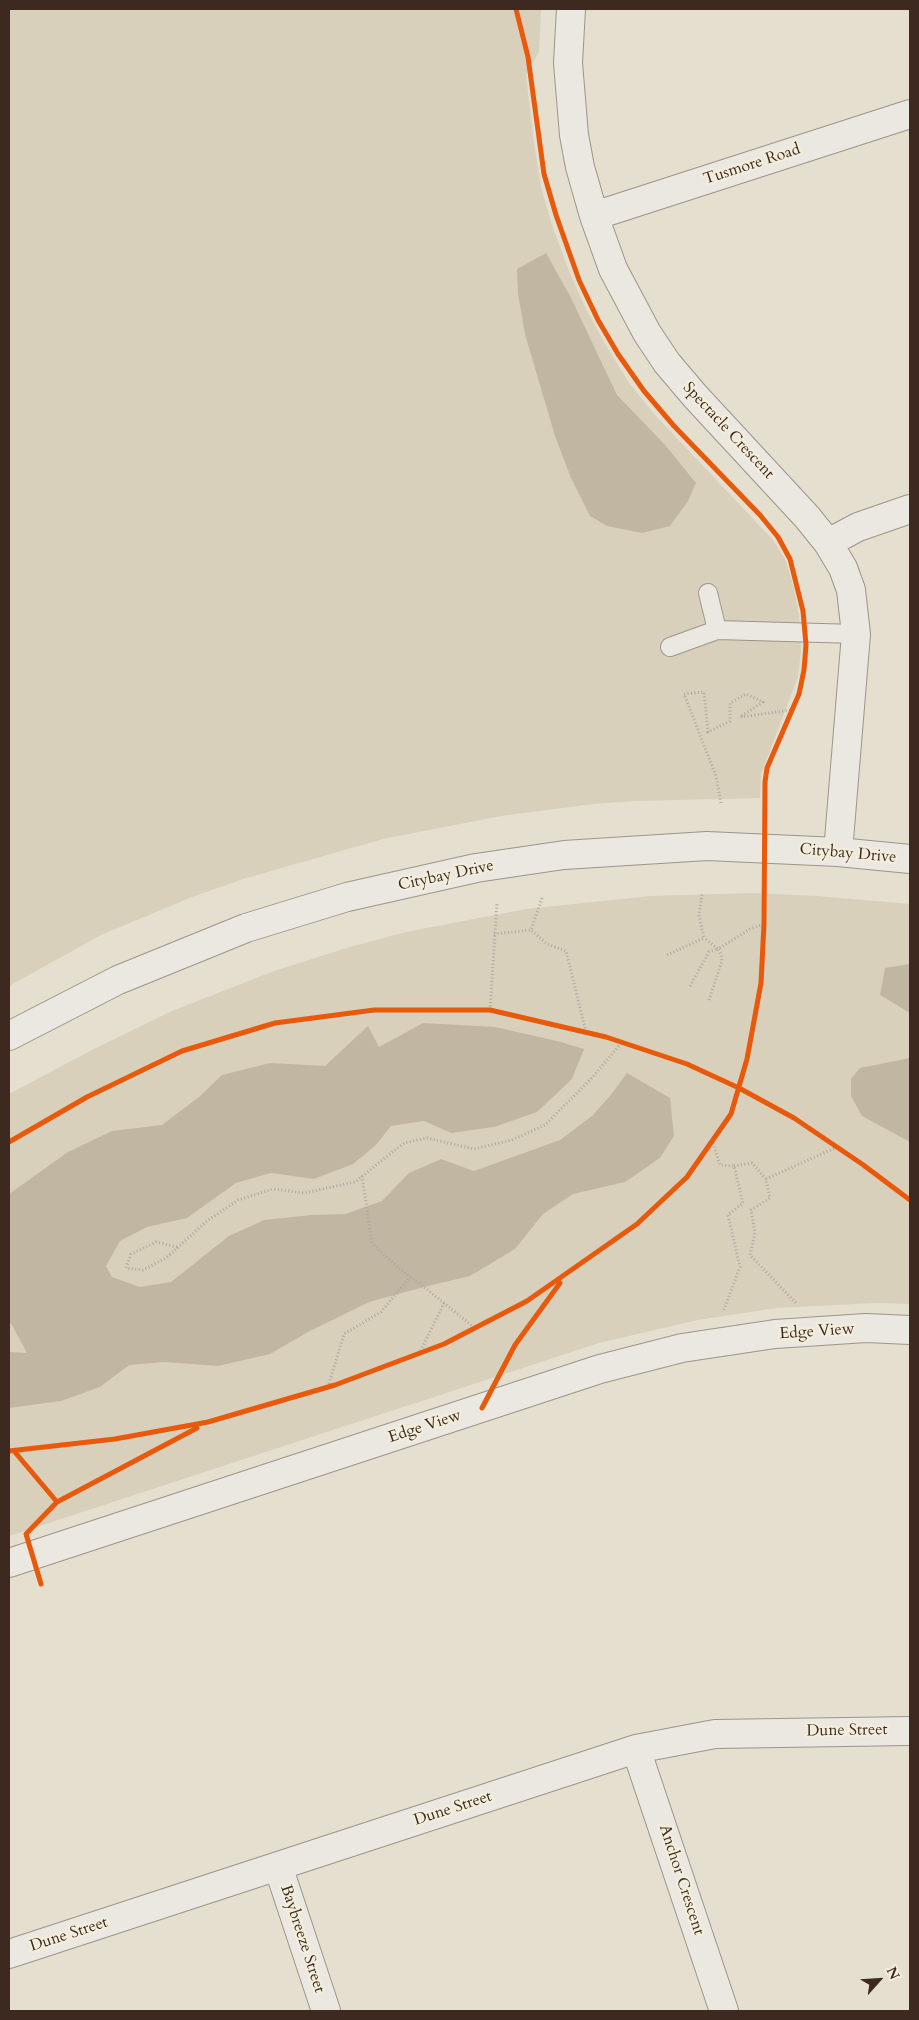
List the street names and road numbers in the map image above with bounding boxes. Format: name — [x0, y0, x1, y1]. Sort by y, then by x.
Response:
street label: Tusmore Road — [701, 140, 803, 190]
street label: Spectacle Crescent — [678, 379, 778, 483]
street label: Citybay Drive — [799, 840, 897, 868]
street label: Citybay Drive — [396, 857, 496, 895]
street label: Edge View — [779, 1320, 855, 1344]
street label: Edge View — [386, 1406, 464, 1448]
street label: Dune Street — [806, 1721, 888, 1741]
street label: Dune Street — [412, 1787, 494, 1831]
street label: Anchor Crescent — [654, 1822, 708, 1938]
street label: Baybreeze Street — [276, 1883, 328, 1995]
street label: Dune Street — [28, 1913, 110, 1957]

